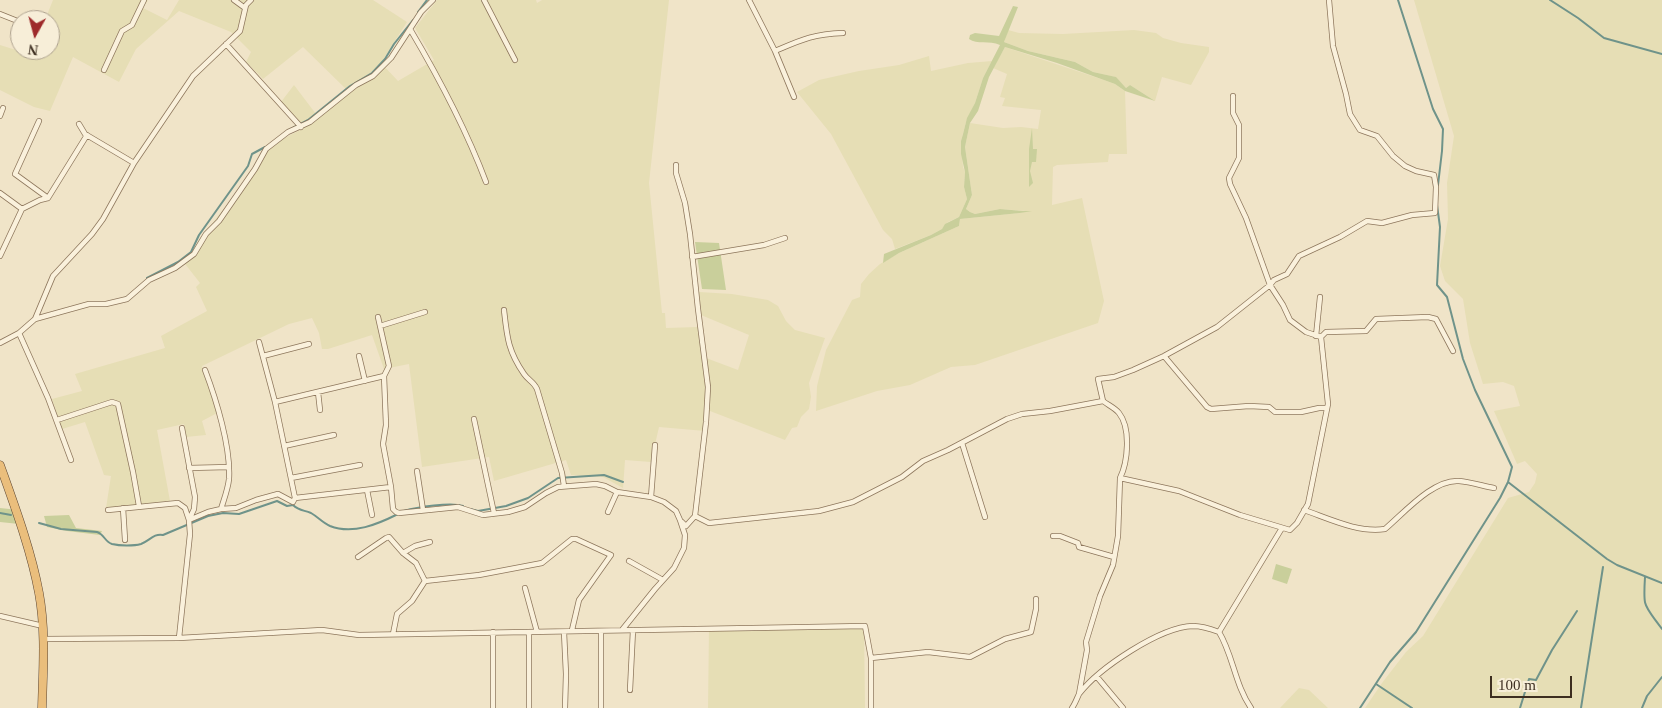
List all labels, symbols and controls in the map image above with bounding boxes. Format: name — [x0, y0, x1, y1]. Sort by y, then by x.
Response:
north arrow — [10, 10, 60, 60]
text: N — [27, 41, 39, 57]
scale bar — [1492, 666, 1574, 698]
text: 100 m — [1498, 677, 1536, 693]

